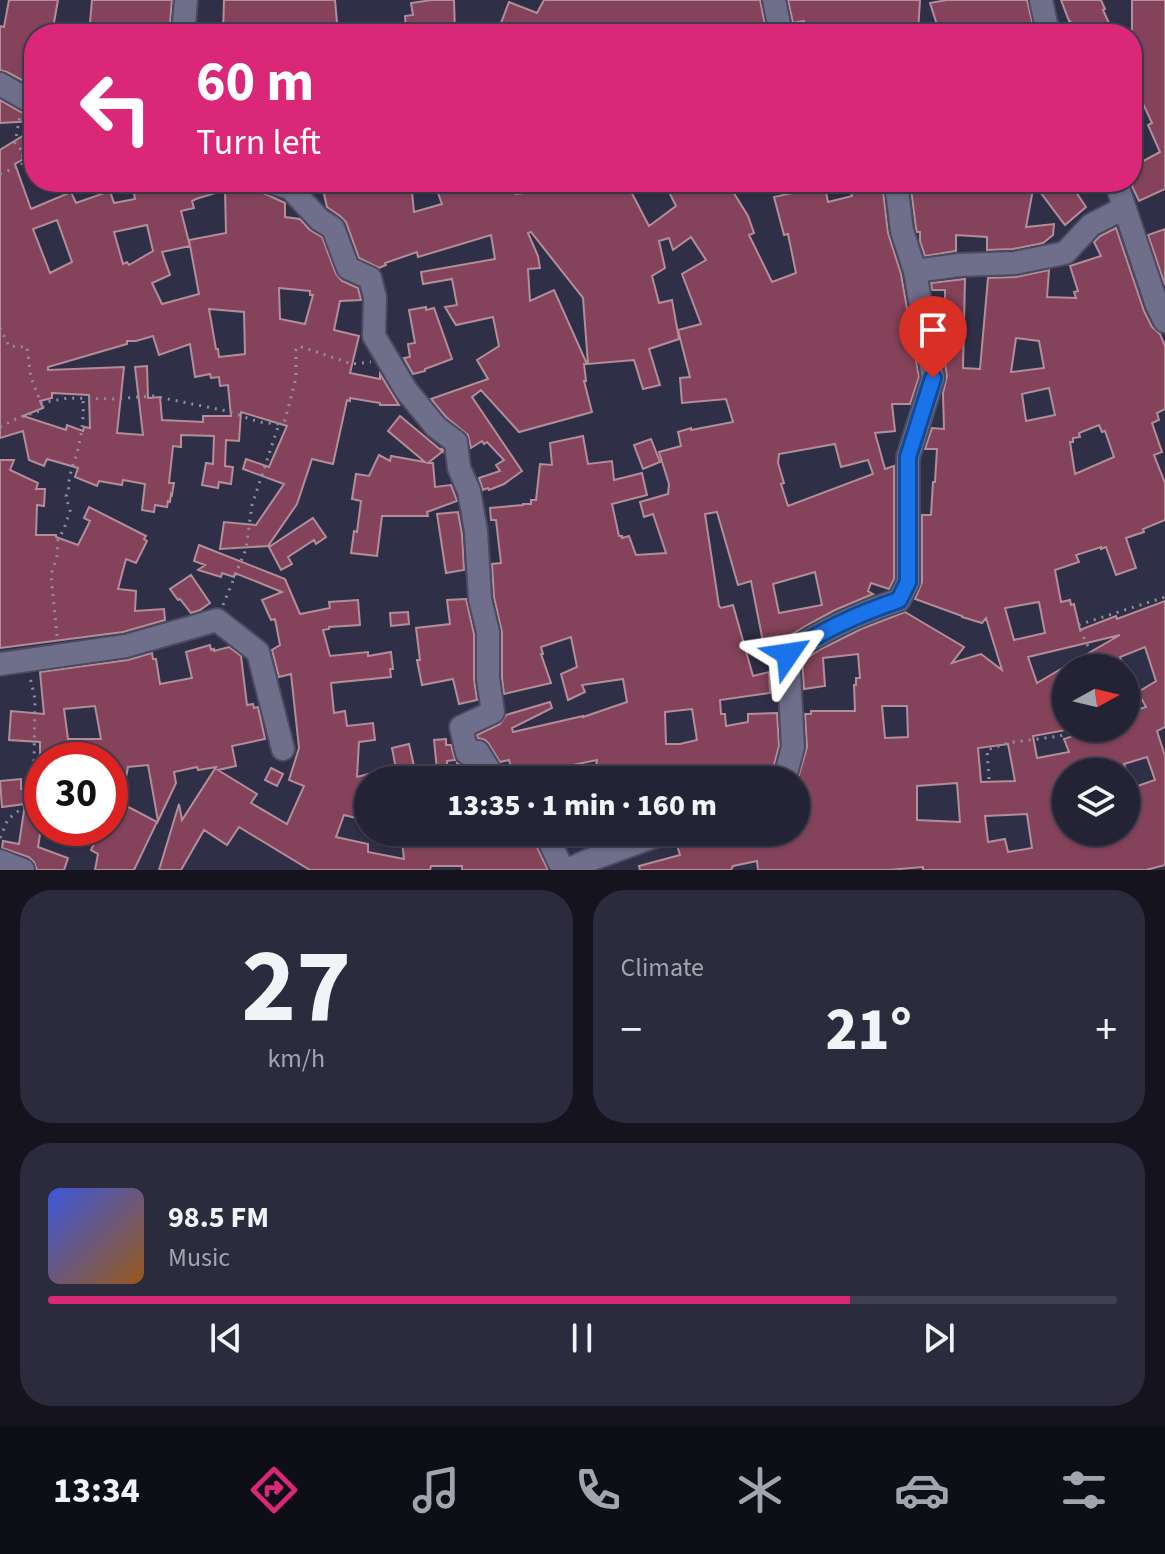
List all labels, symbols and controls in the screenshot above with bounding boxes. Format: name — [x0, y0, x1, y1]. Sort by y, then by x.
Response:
text: 60 m — [196, 43, 314, 122]
icon: left — [64, 56, 168, 160]
text: Turn left — [196, 117, 321, 168]
pin — [899, 296, 967, 378]
icon: arrive — [911, 308, 955, 352]
position arrow — [746, 612, 830, 696]
north arrow — [1052, 654, 1140, 742]
map controls — [1052, 654, 1140, 846]
speed limit sign: 30 — [24, 742, 128, 846]
button: layers — [1052, 758, 1140, 846]
text: 13:35 · 1 min · 160 m — [447, 784, 717, 827]
text: 27 — [241, 914, 351, 1062]
text: Climate — [621, 949, 704, 986]
text: 21° — [826, 988, 912, 1073]
text: − — [621, 999, 642, 1062]
text: + — [1095, 999, 1117, 1062]
text: km/h — [267, 1040, 325, 1077]
text: 98.5 FM — [168, 1196, 269, 1239]
text: Music — [168, 1239, 230, 1276]
icon: previous — [204, 1316, 248, 1360]
icon: pause — [560, 1316, 604, 1360]
icon: next — [917, 1316, 961, 1360]
icon: directions — [246, 1462, 302, 1518]
icon: music — [408, 1462, 464, 1518]
icon: phone — [570, 1462, 626, 1518]
icon: climate — [732, 1462, 788, 1518]
icon: car — [894, 1462, 950, 1518]
icon: filters — [1056, 1462, 1112, 1518]
text: 13:34 — [53, 1465, 140, 1516]

